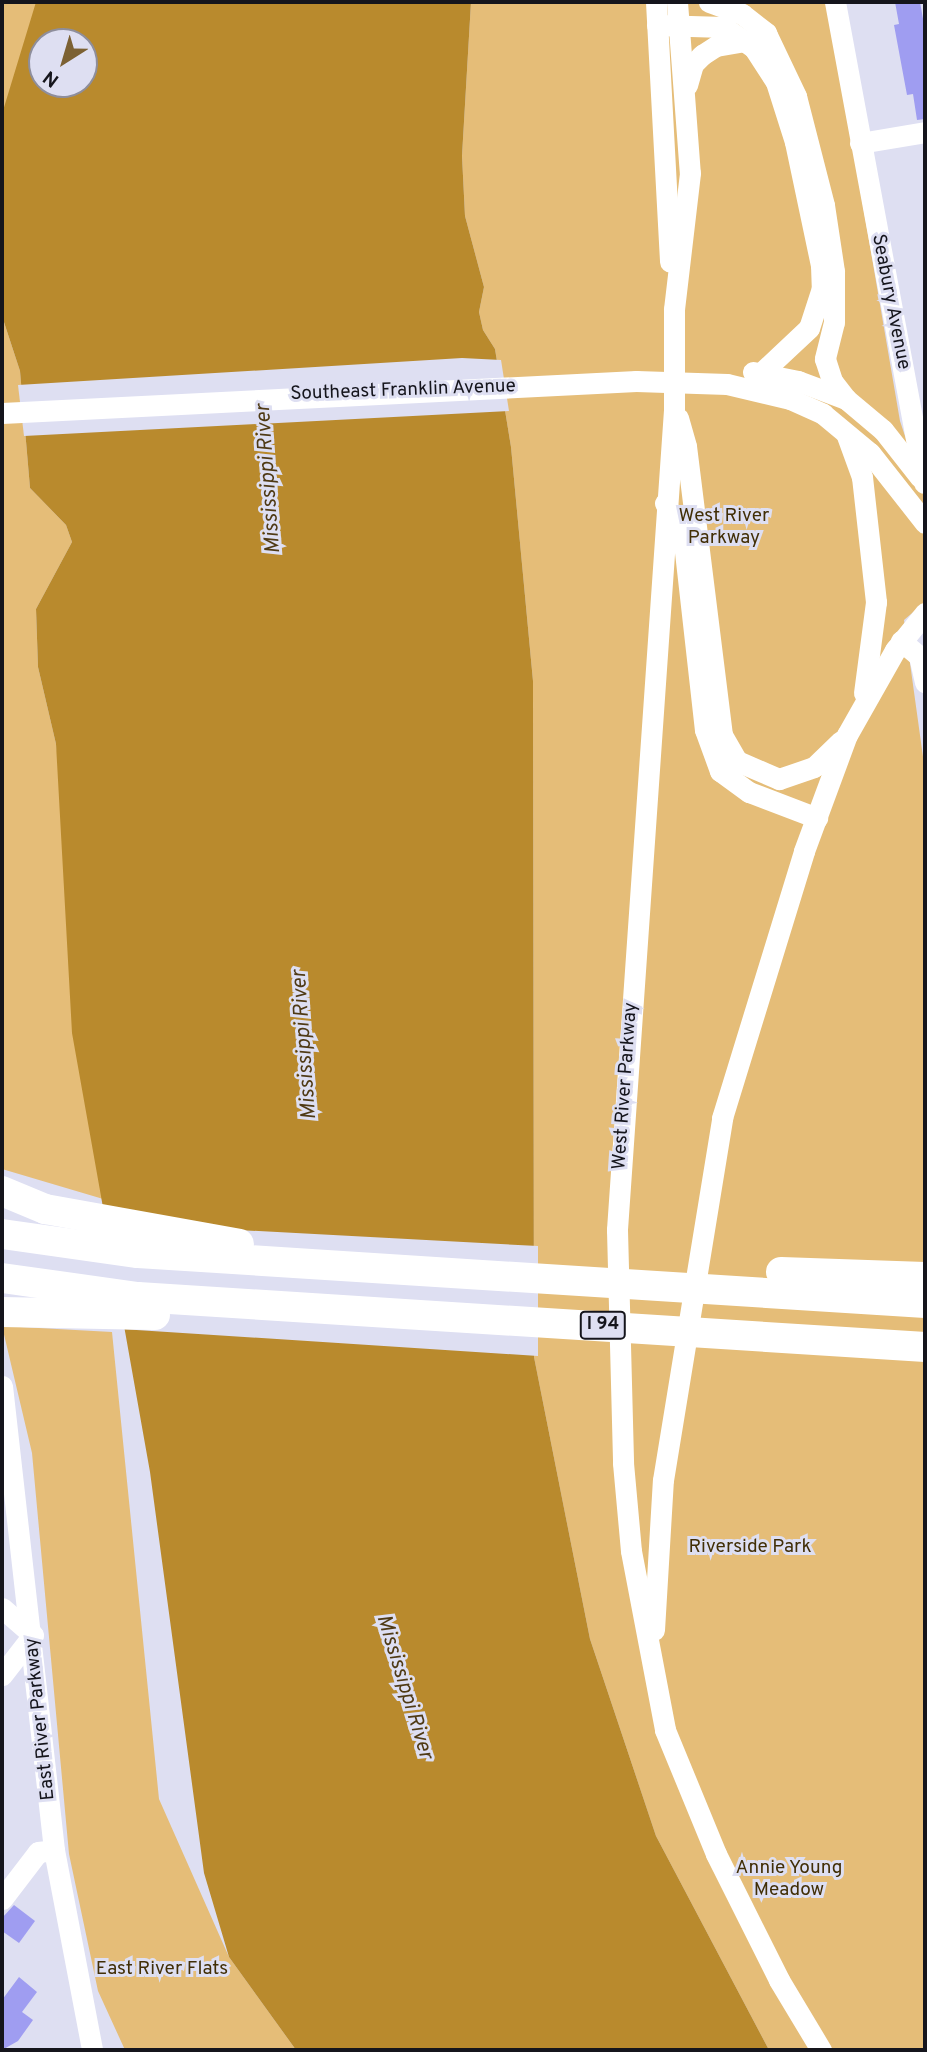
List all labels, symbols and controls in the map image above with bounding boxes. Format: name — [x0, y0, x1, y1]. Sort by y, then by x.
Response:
north arrow — [28, 28, 98, 98]
text: N — [39, 64, 64, 92]
street label: Seabury Avenue — [866, 232, 914, 372]
street label: Southeast Franklin Avenue — [289, 376, 517, 406]
water label: Mississippi River — [251, 403, 287, 555]
park label: West River Parkway — [679, 506, 769, 550]
water label: Mississippi River — [287, 969, 323, 1121]
street label: West River Parkway — [609, 1002, 643, 1170]
road number: I 94 — [578, 1310, 628, 1340]
park label: Riverside Park — [688, 1537, 812, 1559]
water label: Mississippi River — [370, 1612, 438, 1762]
street label: East River Parkway — [21, 1637, 61, 1801]
park label: Annie Young Meadow — [735, 1858, 843, 1902]
park label: East River Flats — [96, 1959, 228, 1981]

